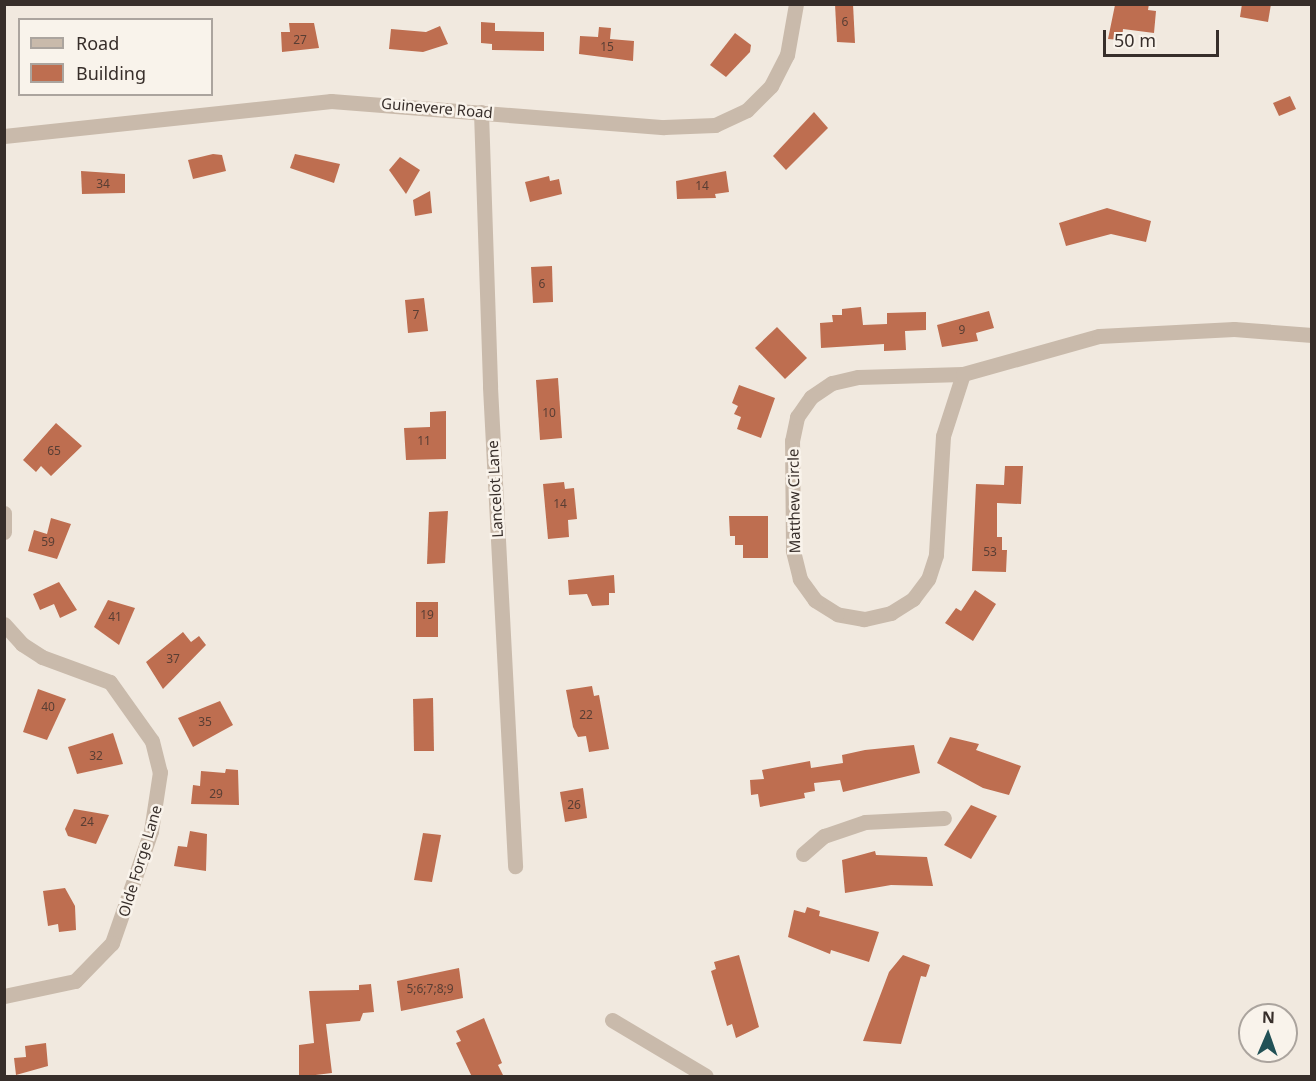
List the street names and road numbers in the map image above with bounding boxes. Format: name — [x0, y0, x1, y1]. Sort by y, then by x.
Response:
street label: Guinevere Road — [380, 94, 494, 122]
street label: Lancelot Lane — [483, 440, 507, 538]
street label: Matthew Circle — [784, 448, 804, 554]
street label: Olde Forge Lane — [114, 803, 166, 919]

